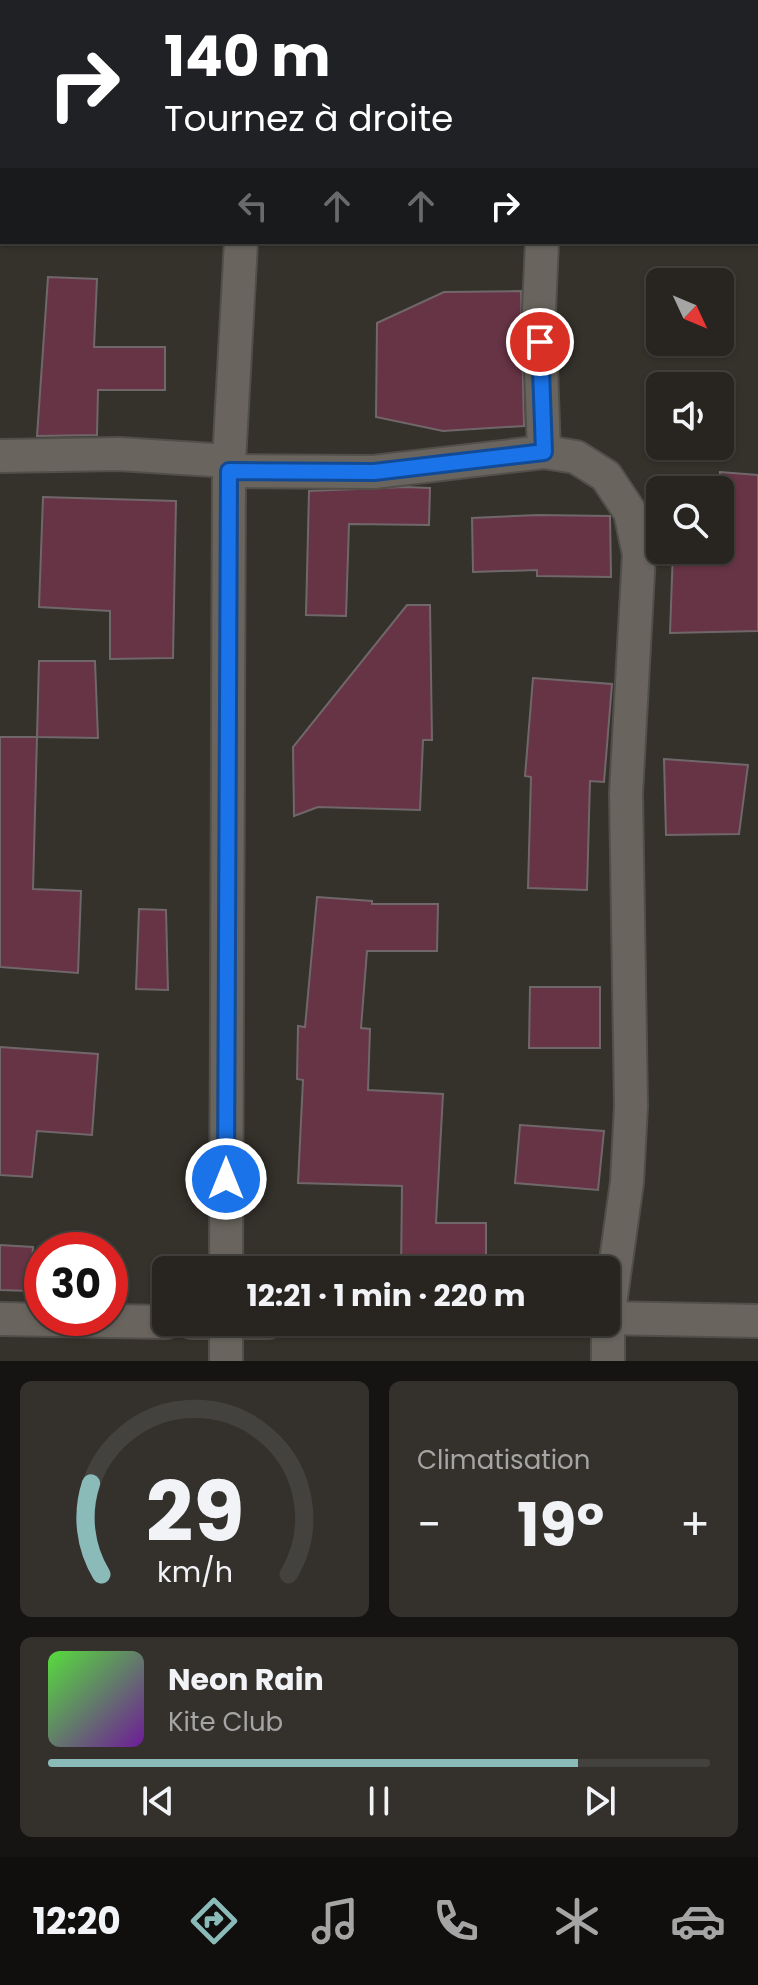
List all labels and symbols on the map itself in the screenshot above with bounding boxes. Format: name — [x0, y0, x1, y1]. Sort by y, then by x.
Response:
north arrow — [646, 268, 734, 356]
pin — [506, 308, 574, 376]
position arrow — [184, 1137, 268, 1221]
speed limit sign: 30 — [24, 1232, 128, 1336]

